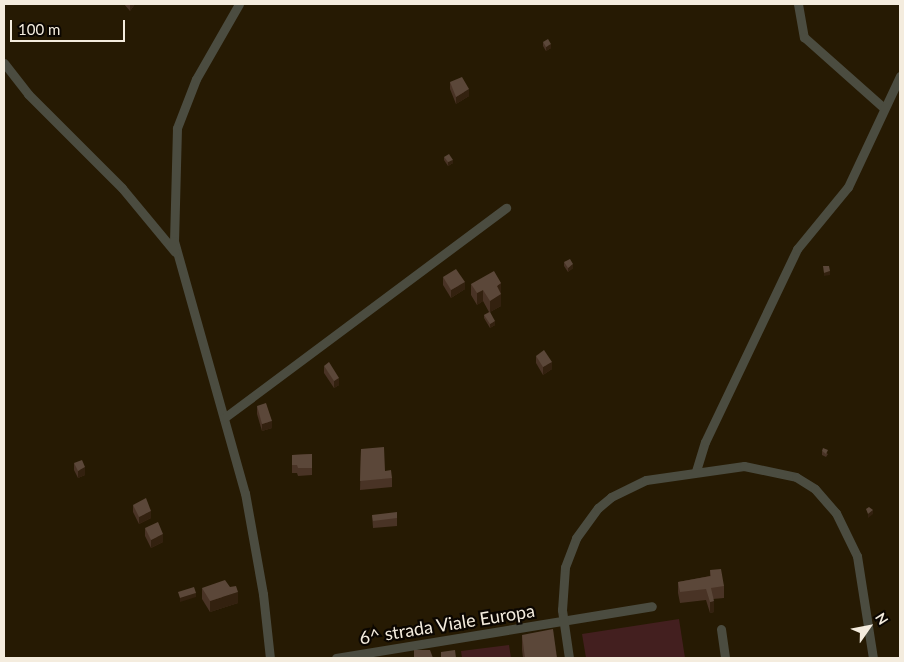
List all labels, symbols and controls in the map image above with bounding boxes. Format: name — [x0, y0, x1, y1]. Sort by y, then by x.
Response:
scale bar — [12, 10, 128, 42]
text: 100 m — [18, 20, 60, 38]
street label: 6^ strada Viale Europa — [357, 599, 537, 649]
north arrow — [844, 602, 894, 652]
text: N — [872, 609, 892, 628]

